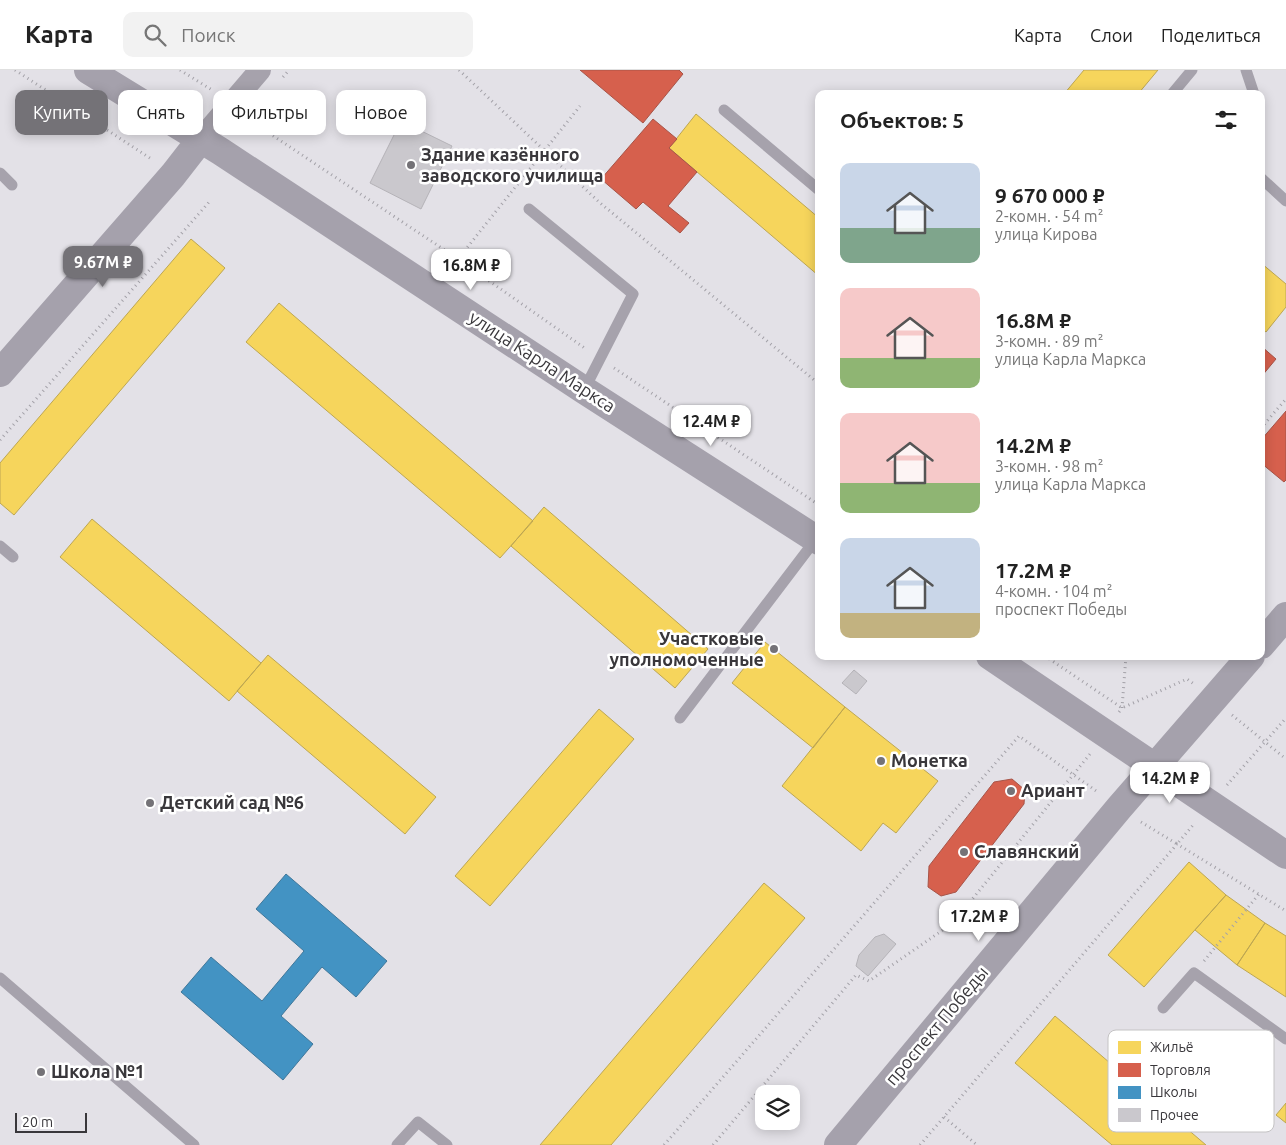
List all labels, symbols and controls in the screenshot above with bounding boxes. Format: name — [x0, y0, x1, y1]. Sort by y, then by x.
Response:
search box — [123, 12, 473, 57]
text: Карта — [25, 21, 93, 48]
icon: search — [141, 21, 169, 49]
text: Поиск — [181, 24, 235, 46]
text: Карта — [1014, 25, 1062, 45]
text: Слои — [1090, 25, 1133, 45]
text: Поделиться — [1161, 25, 1261, 45]
chip: Купить — [15, 90, 108, 135]
chip: Снять — [118, 90, 203, 135]
chip: Фильтры — [213, 90, 326, 135]
chip: Новое — [336, 90, 426, 135]
icon: filters — [1212, 106, 1240, 134]
text: Объектов: 5 — [840, 108, 964, 132]
place label: Здание казённого заводского училища — [421, 144, 603, 185]
marker: Здание казённого заводского училища — [405, 159, 417, 171]
icon: home — [880, 183, 940, 243]
text: 9 670 000 ₽ — [995, 183, 1105, 207]
text: 2-комн. · 54 m² — [995, 207, 1103, 225]
text: улица Кирова — [995, 225, 1097, 243]
pin: 9.67M ₽ — [57, 246, 149, 288]
pin: 16.8M ₽ — [425, 248, 517, 291]
text: 9.67M ₽ — [74, 253, 132, 271]
text: 16.8M ₽ — [442, 256, 500, 274]
street label: улица Карла Маркса — [466, 306, 619, 416]
icon: home — [880, 308, 940, 368]
text: 16.8M ₽ — [995, 308, 1071, 332]
text: 3-комн. · 89 m² — [995, 332, 1103, 350]
text: улица Карла Маркса — [995, 350, 1146, 368]
pin: 12.4M ₽ — [665, 404, 757, 447]
text: 12.4M ₽ — [682, 412, 740, 430]
icon: home — [880, 433, 940, 493]
text: 14.2M ₽ — [995, 433, 1071, 457]
text: 3-комн. · 98 m² — [995, 457, 1103, 475]
text: улица Карла Маркса — [995, 475, 1146, 493]
icon: home — [880, 558, 940, 618]
text: 17.2M ₽ — [995, 558, 1071, 582]
text: 4-комн. · 104 m² — [995, 582, 1112, 600]
text: проспект Победы — [995, 600, 1127, 618]
place label: Участковые уполномоченные — [610, 628, 764, 669]
marker: Участковые уполномоченные — [768, 643, 780, 655]
place label: Монетка — [891, 750, 968, 770]
marker: Монетка — [875, 755, 887, 767]
pin: 14.2M ₽ — [1124, 762, 1216, 804]
text: 14.2M ₽ — [1141, 769, 1199, 787]
place label: Ариант — [1021, 780, 1085, 800]
marker: Ариант — [1005, 785, 1017, 797]
place label: Детский сад №6 — [160, 792, 304, 812]
marker: Детский сад №6 — [144, 797, 156, 809]
place label: Славянский — [974, 841, 1079, 861]
marker: Славянский — [958, 846, 970, 858]
pin: 17.2M ₽ — [933, 900, 1025, 942]
text: 17.2M ₽ — [950, 907, 1008, 925]
street label: проспект Победы — [881, 962, 992, 1089]
legend — [1108, 1030, 1274, 1132]
text: Жильё — [1150, 1039, 1194, 1055]
place label: Школа №1 — [51, 1061, 145, 1081]
text: Торговля — [1150, 1062, 1211, 1078]
marker: Школа №1 — [35, 1066, 47, 1078]
text: Школы — [1150, 1084, 1197, 1100]
map controls — [755, 1085, 800, 1130]
button: layers — [755, 1085, 800, 1130]
text: Прочее — [1150, 1107, 1199, 1123]
scale bar — [15, 1110, 88, 1133]
text: 20 m — [22, 1114, 53, 1130]

